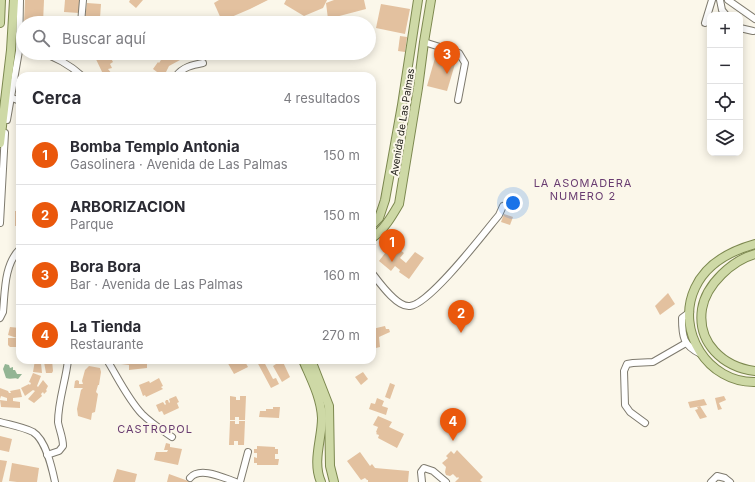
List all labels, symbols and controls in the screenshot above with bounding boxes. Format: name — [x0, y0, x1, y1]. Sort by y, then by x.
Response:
map controls — [707, 12, 743, 156]
button: + — [707, 12, 743, 48]
search box — [16, 16, 376, 60]
icon: search — [30, 27, 52, 49]
text: Buscar aquí — [62, 29, 146, 48]
pin: 3 — [434, 41, 460, 74]
button: − — [707, 48, 743, 84]
street label: Avenida de Las Palmas — [388, 67, 416, 177]
button: locate — [707, 84, 743, 120]
text: Cerca — [32, 88, 81, 108]
text: 4 resultados — [284, 90, 360, 106]
button: layers — [707, 120, 743, 156]
text: Bomba Templo Antonia — [70, 137, 240, 156]
text: 1 — [42, 147, 48, 163]
text: 150 m — [324, 147, 360, 163]
text: Gasolinera · Avenida de Las Palmas — [70, 156, 288, 172]
district label: LA ASOMADERA NUMERO 2 — [534, 176, 632, 203]
your location — [503, 193, 523, 213]
text: ARBORIZACION — [70, 197, 185, 216]
text: 2 — [41, 207, 49, 223]
text: 150 m — [324, 207, 360, 223]
text: Parque — [70, 216, 114, 232]
pin: 1 — [379, 229, 405, 262]
text: Bora Bora — [70, 257, 141, 276]
text: 3 — [41, 267, 49, 283]
text: 160 m — [323, 267, 360, 283]
text: Bar · Avenida de Las Palmas — [70, 276, 243, 292]
pin: 2 — [448, 300, 474, 333]
text: La Tienda — [70, 317, 141, 336]
text: 4 — [41, 327, 49, 343]
text: 270 m — [322, 327, 360, 343]
text: Restaurante — [70, 336, 144, 352]
pin: 4 — [440, 408, 466, 441]
district label: CASTROPOL — [117, 422, 193, 436]

